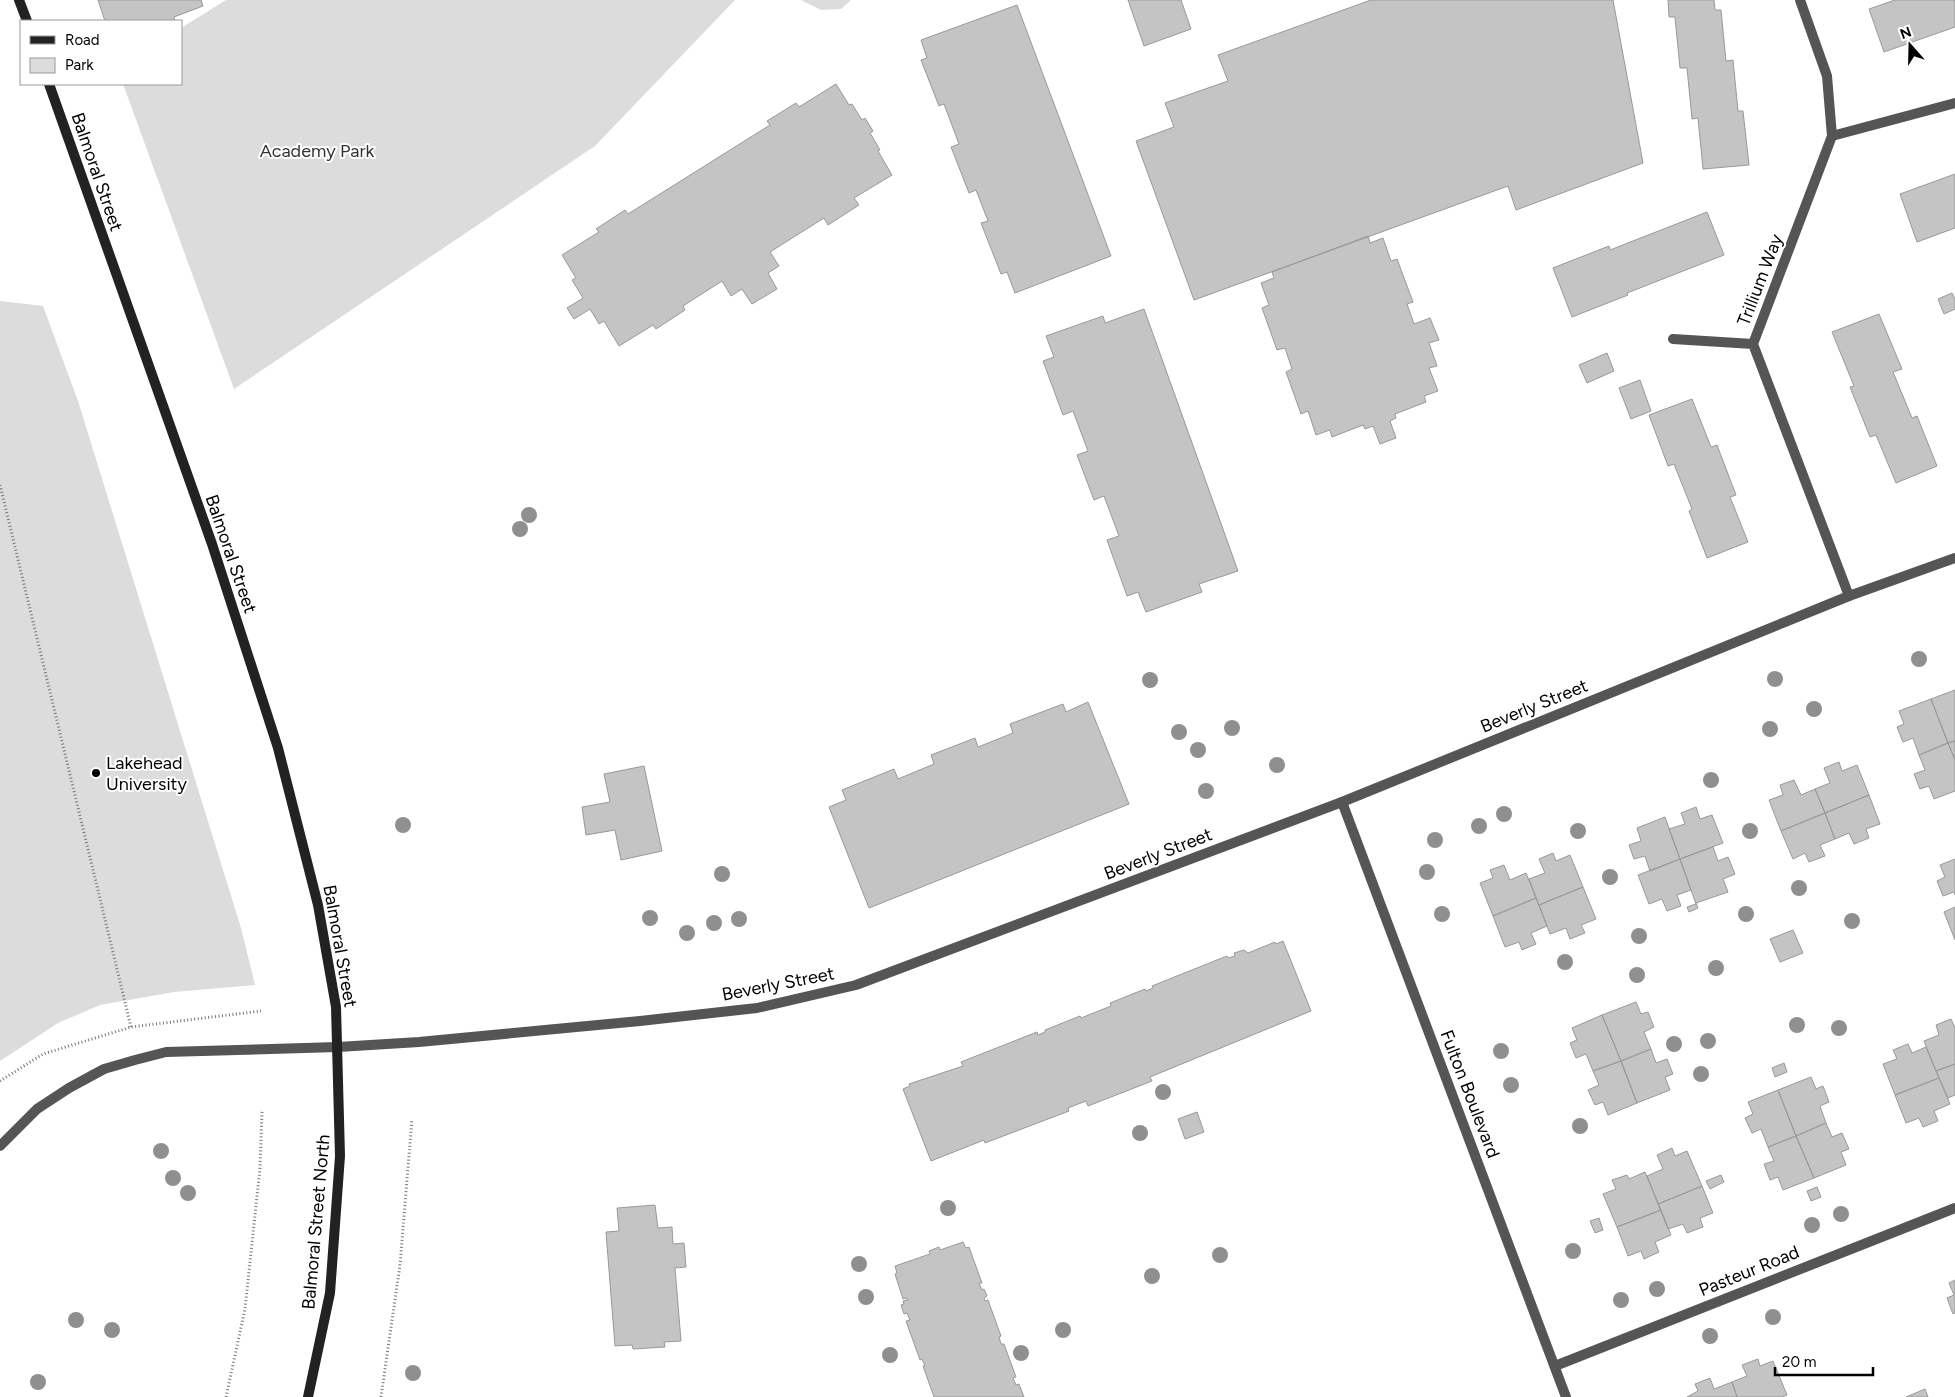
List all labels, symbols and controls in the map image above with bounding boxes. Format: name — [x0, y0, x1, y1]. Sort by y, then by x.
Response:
legend — [20, 20, 182, 85]
north arrow — [1885, 20, 1935, 70]
text: N — [1898, 23, 1914, 43]
text: Road — [65, 31, 100, 49]
text: Park — [65, 56, 94, 74]
street label: Balmoral Street — [66, 110, 128, 234]
park label: Academy Park — [260, 140, 375, 162]
street label: Trillium Way — [1732, 231, 1788, 329]
street label: Balmoral Street — [200, 492, 262, 616]
street label: Beverly Street — [1477, 674, 1591, 738]
place label: Lakehead University — [106, 752, 187, 795]
marker: Lakehead University — [90, 767, 102, 779]
street label: Beverly Street — [1101, 823, 1215, 885]
street label: Balmoral Street — [318, 883, 362, 1009]
street label: Beverly Street — [720, 962, 836, 1006]
street label: Fulton Boulevard — [1435, 1027, 1505, 1161]
street label: Balmoral Street North — [297, 1134, 335, 1310]
street label: Pasteur Road — [1696, 1241, 1802, 1301]
scale bar — [1775, 1344, 1872, 1376]
text: 20 m — [1782, 1353, 1816, 1371]

